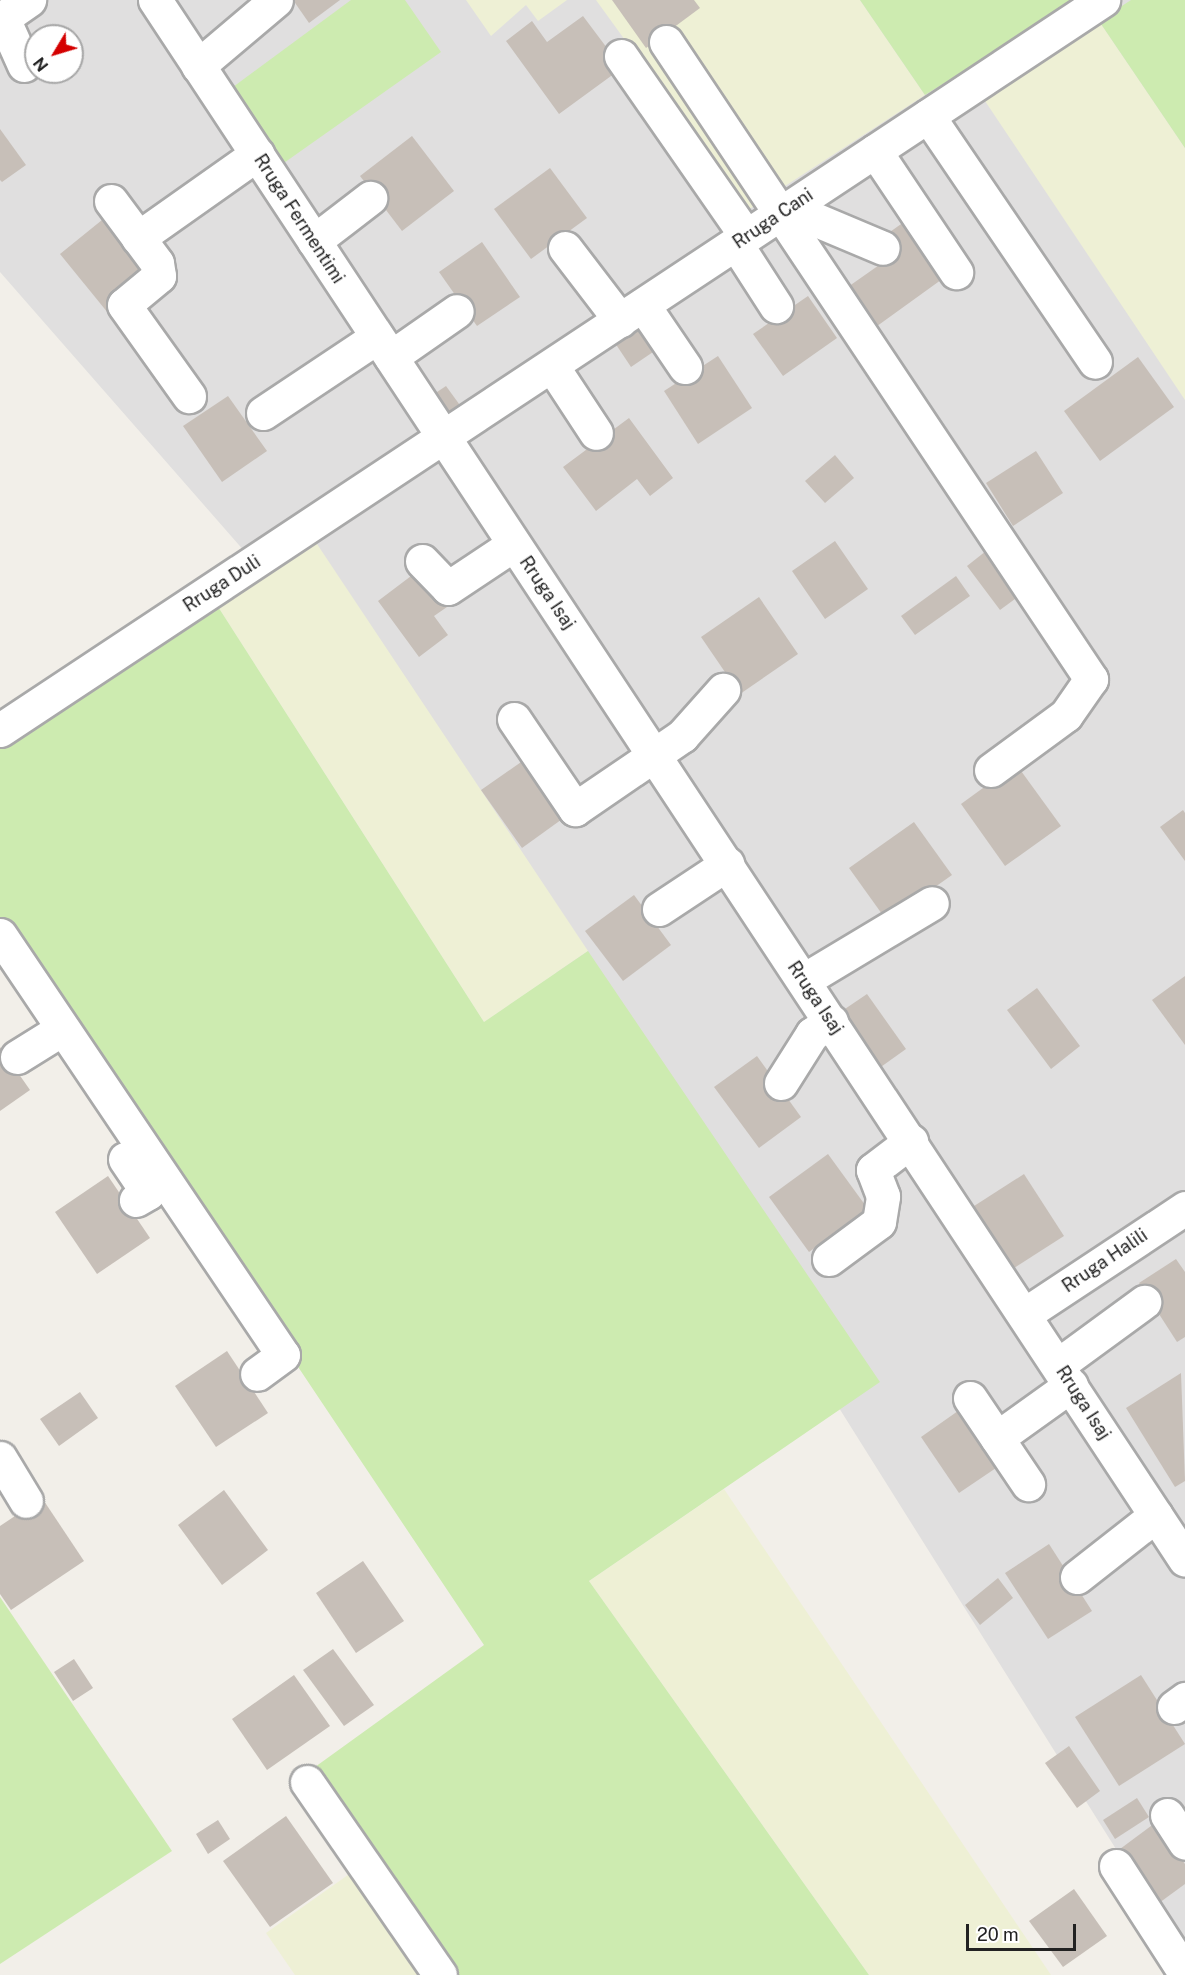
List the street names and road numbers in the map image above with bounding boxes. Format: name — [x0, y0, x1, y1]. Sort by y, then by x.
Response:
street label: Rruga Fermentimi — [249, 150, 349, 288]
street label: Rruga Cani — [729, 184, 817, 254]
street label: Rruga Duli — [179, 551, 265, 617]
street label: Rruga Isaj — [515, 552, 579, 634]
street label: Rruga Isaj — [783, 957, 847, 1039]
street label: Rruga Halili — [1058, 1225, 1152, 1297]
street label: Rruga Isaj — [1051, 1362, 1115, 1444]

